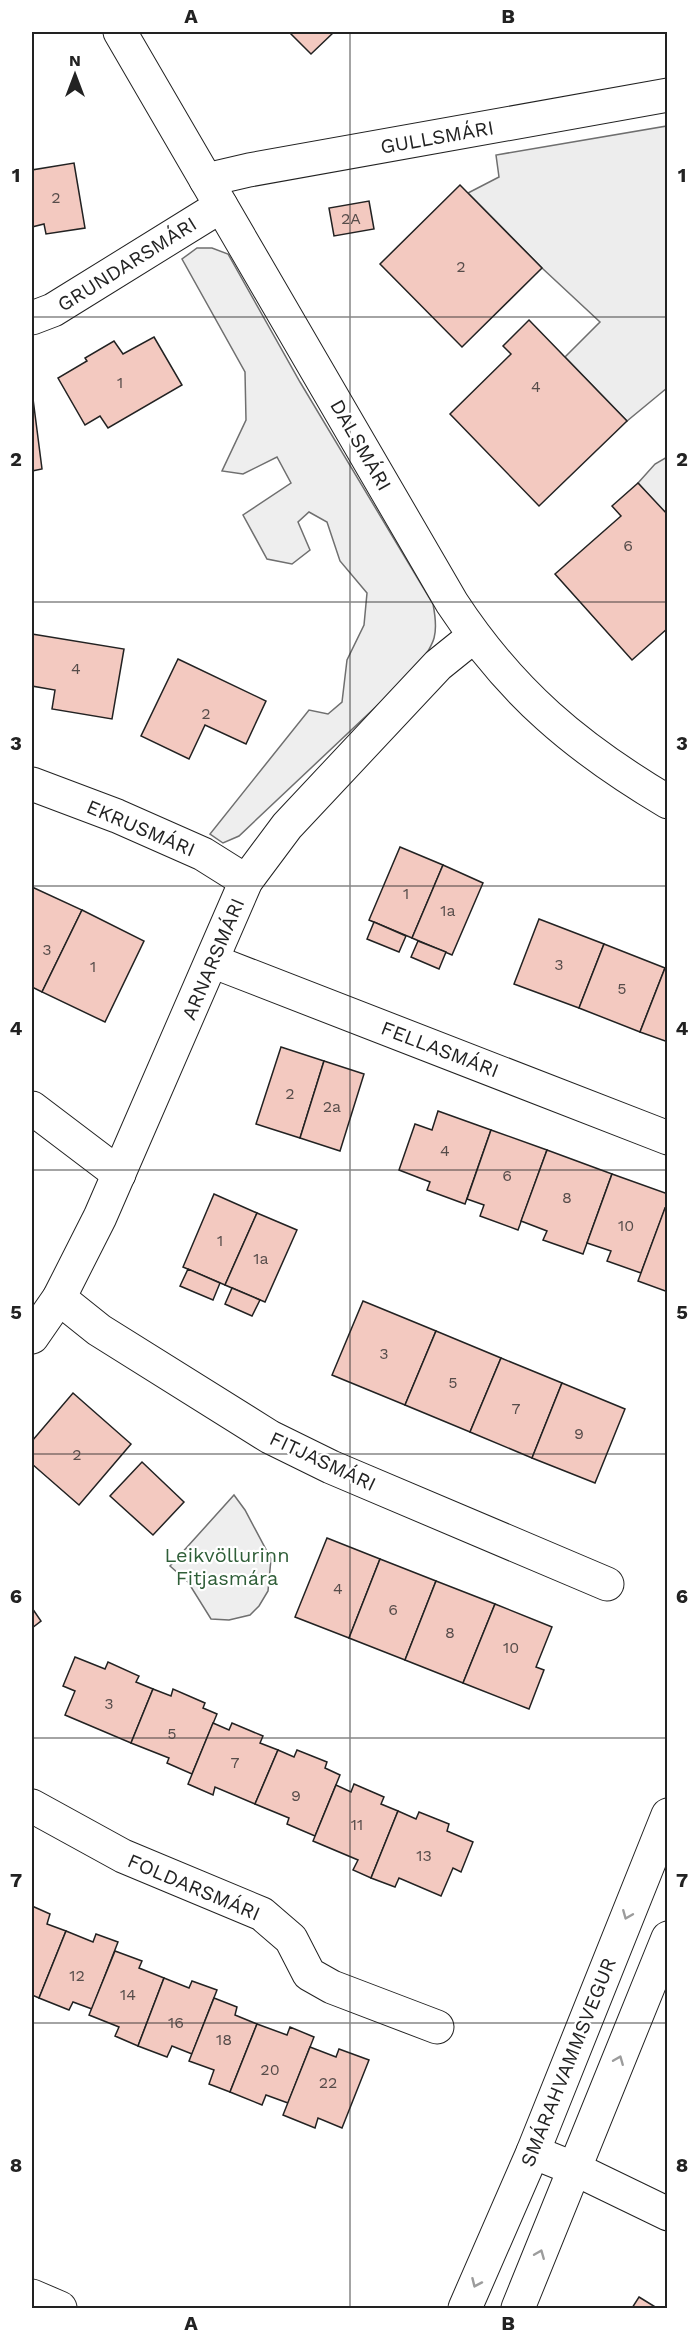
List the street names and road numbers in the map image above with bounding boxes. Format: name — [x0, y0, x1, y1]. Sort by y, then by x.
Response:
street label: GULLSMÁRI — [378, 115, 496, 159]
street label: GRUNDARSMÁRI — [53, 212, 201, 316]
street label: DALSMÁRI — [325, 395, 397, 495]
street label: EKRUSMÁRI — [83, 794, 199, 862]
street label: ARNARSMÁRI — [177, 894, 249, 1024]
street label: FELLASMÁRI — [378, 1016, 502, 1082]
street label: FITJASMÁRI — [266, 1426, 380, 1496]
street label: FOLDARSMÁRI — [124, 1848, 264, 1926]
street label: SMÁRAHVAMMSVEGUR — [515, 1954, 621, 2170]

